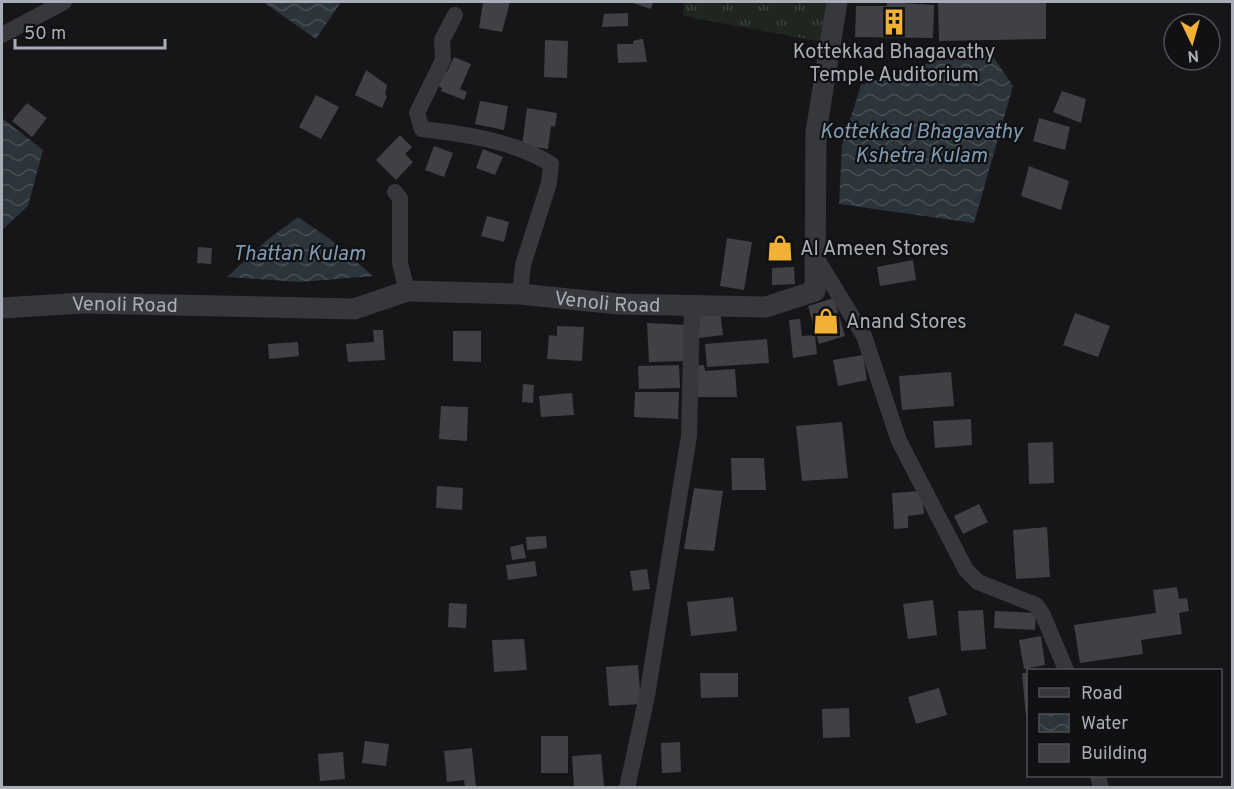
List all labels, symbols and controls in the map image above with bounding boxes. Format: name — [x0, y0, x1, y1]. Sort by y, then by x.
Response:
building icon: Kottekkad Bhagavathy Temple Auditorium — [879, 7, 909, 37]
scale bar — [15, 12, 165, 50]
north arrow — [1162, 12, 1222, 72]
text: 50 m — [24, 23, 66, 46]
place label: Kottekkad Bhagavathy Temple Auditorium — [793, 40, 995, 89]
text: N — [1187, 44, 1200, 65]
water label: Kottekkad Bhagavathy Kshetra Kulam — [820, 119, 1024, 170]
shop icon: Al Ameen Stores — [765, 233, 795, 263]
place label: Al Ameen Stores — [800, 237, 949, 263]
water label: Thattan Kulam — [233, 241, 366, 268]
street label: Venoli Road — [553, 287, 661, 320]
street label: Venoli Road — [71, 292, 178, 320]
shop icon: Anand Stores — [811, 306, 841, 336]
place label: Anand Stores — [846, 310, 967, 336]
legend — [1027, 669, 1222, 777]
text: Road — [1081, 683, 1123, 706]
text: Water — [1081, 713, 1128, 736]
text: Building — [1081, 743, 1147, 766]

